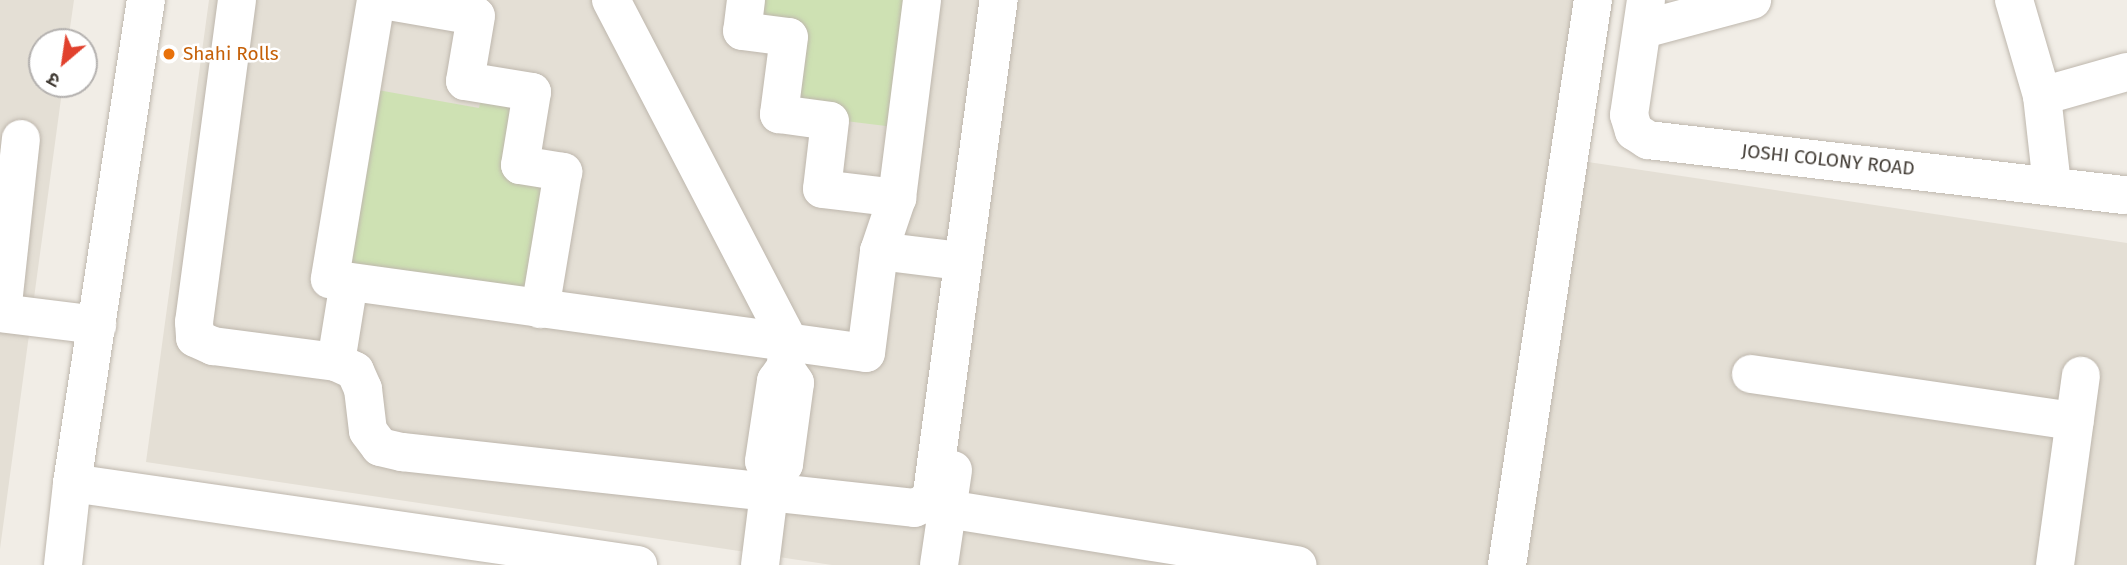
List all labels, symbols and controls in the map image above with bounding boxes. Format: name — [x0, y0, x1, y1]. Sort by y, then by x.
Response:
north arrow — [28, 28, 98, 98]
place label: Shahi Rolls — [183, 43, 279, 65]
marker: Shahi Rolls — [161, 46, 177, 62]
text: उ — [43, 67, 64, 93]
street label: JOSHI COLONY ROAD — [1740, 140, 1916, 180]

